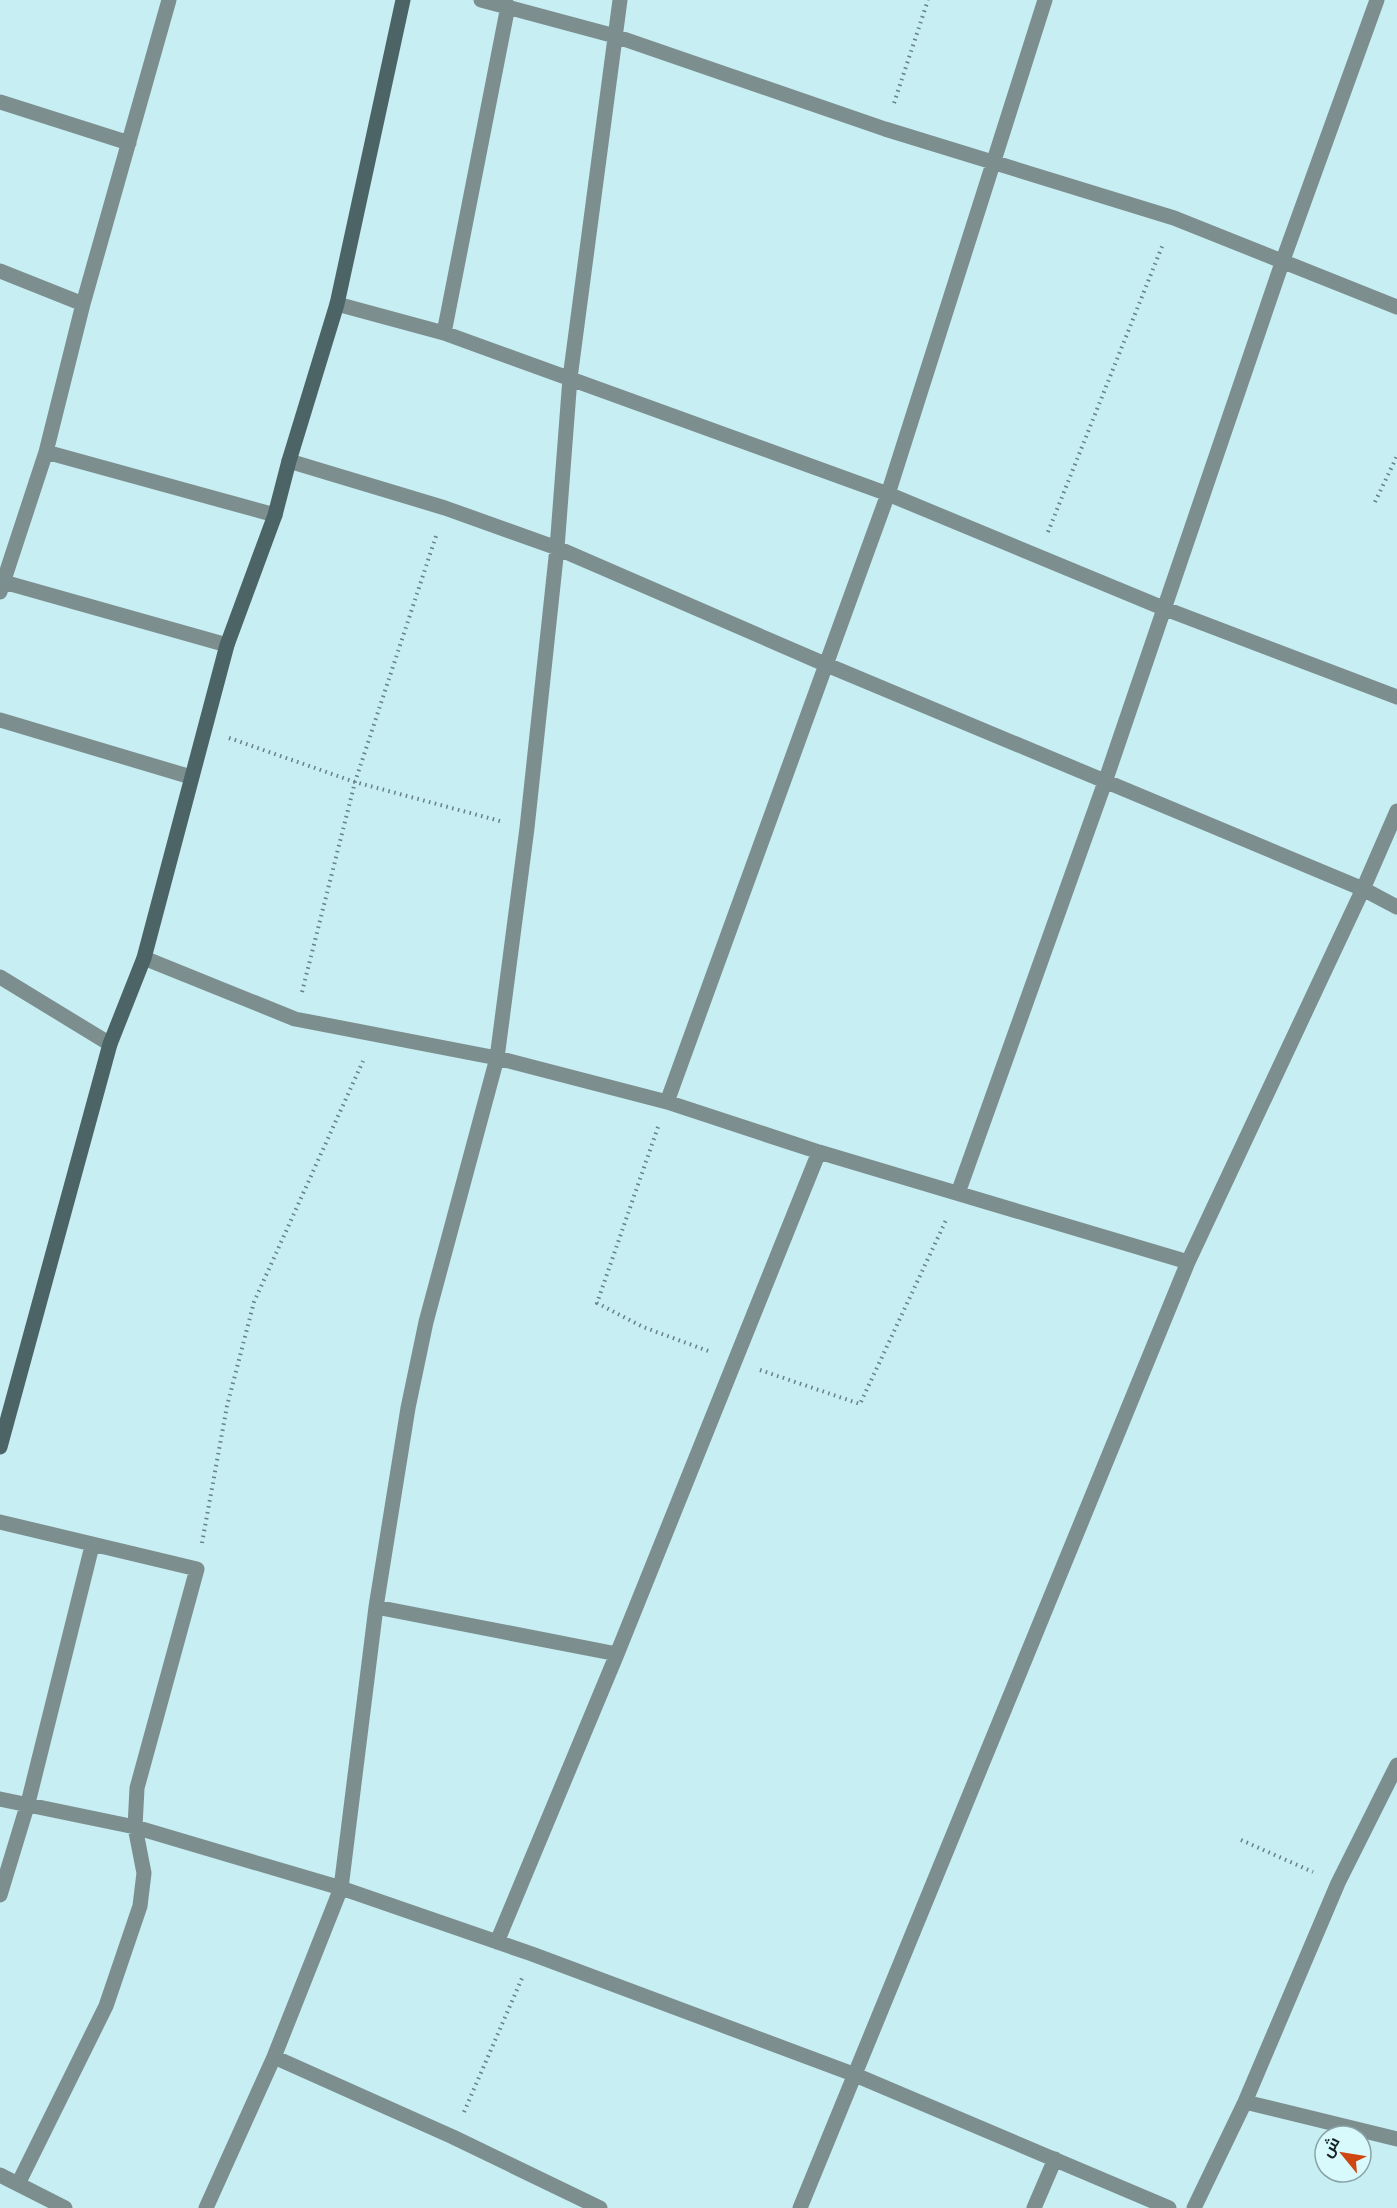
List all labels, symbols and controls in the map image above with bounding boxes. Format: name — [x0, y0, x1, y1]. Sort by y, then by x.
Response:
north arrow — [1313, 2124, 1373, 2184]
text: ش — [1317, 2133, 1344, 2160]

